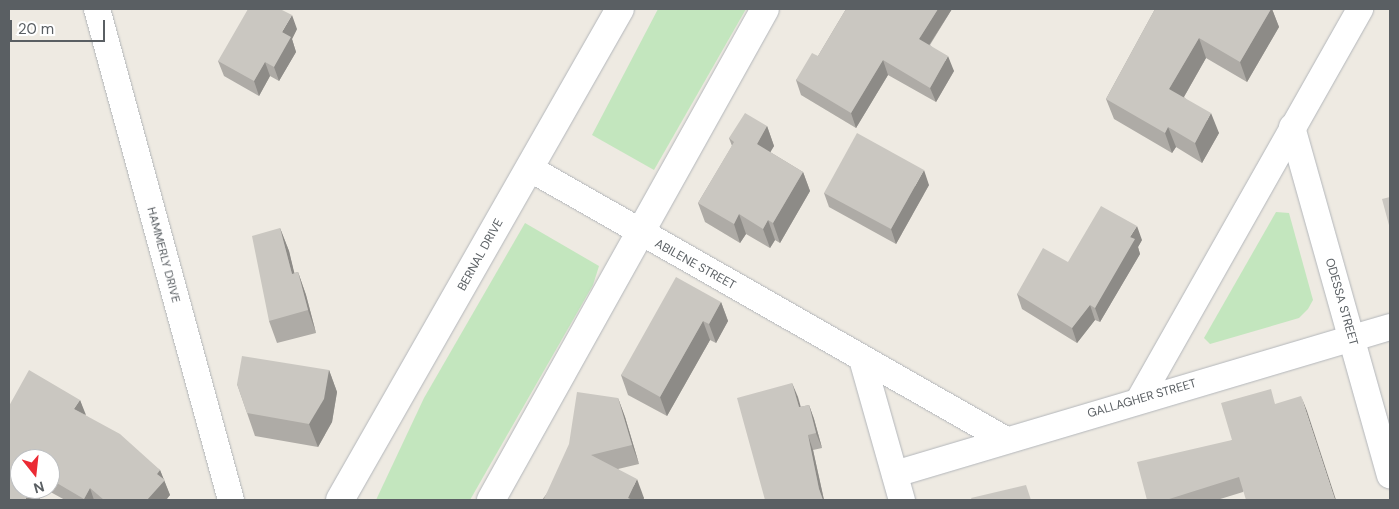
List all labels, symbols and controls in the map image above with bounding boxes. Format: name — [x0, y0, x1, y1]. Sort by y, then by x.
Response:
scale bar — [12, 10, 108, 42]
text: 20 m — [18, 19, 54, 39]
street label: HAMMERLY DRIVE — [143, 206, 183, 304]
street label: BERNAL DRIVE — [455, 217, 507, 293]
street label: ABILENE STREET — [652, 237, 738, 293]
street label: ODESSA STREET — [1322, 257, 1360, 347]
street label: GALLAGHER STREET — [1086, 377, 1198, 421]
north arrow — [10, 449, 60, 499]
text: N — [31, 477, 46, 498]

